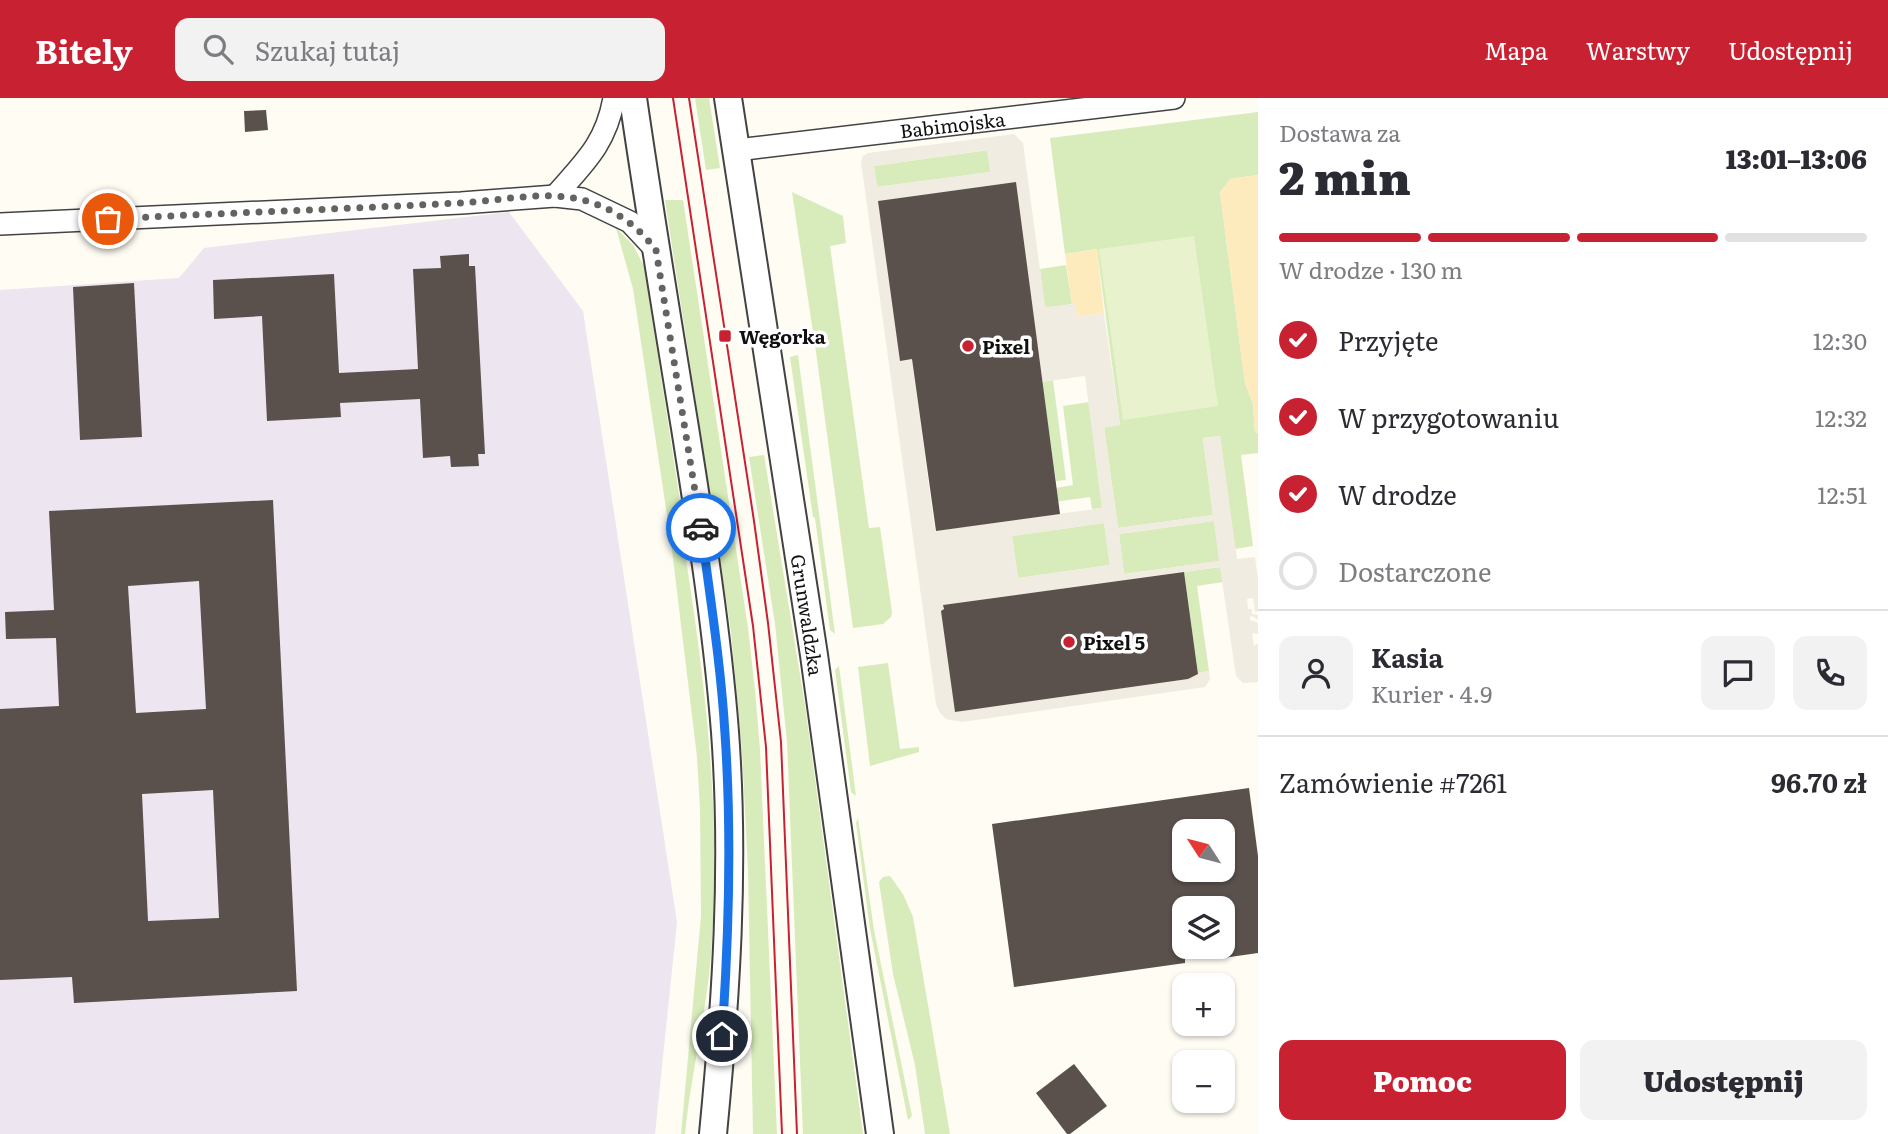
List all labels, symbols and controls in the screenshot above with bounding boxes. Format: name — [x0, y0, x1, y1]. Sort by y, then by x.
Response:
search box — [175, 18, 665, 81]
text: Bitely — [35, 25, 133, 74]
icon: search — [199, 30, 237, 68]
text: Szukaj tutaj — [255, 30, 400, 69]
text: Mapa — [1484, 32, 1548, 67]
text: Warstwy — [1586, 32, 1690, 67]
text: Udostępnij — [1728, 32, 1853, 67]
street label: Babimojska — [898, 104, 1007, 145]
text: Dostawa za — [1279, 115, 1401, 149]
text: 13:01–13:06 — [1726, 138, 1867, 177]
text: 2 min — [1279, 141, 1411, 209]
pin — [78, 189, 138, 249]
icon: bag — [89, 200, 127, 238]
text: W drodze · 130 m — [1279, 252, 1463, 286]
text: Przyjęte — [1338, 320, 1439, 359]
icon: check — [1279, 321, 1317, 359]
place label: Węgorka — [739, 322, 826, 350]
text: 12:30 — [1813, 323, 1867, 357]
marker: Węgorka — [717, 328, 733, 344]
place label: Pixel — [982, 332, 1030, 360]
marker: Pixel — [960, 338, 976, 354]
text: W przygotowaniu — [1338, 397, 1559, 436]
icon: check — [1279, 398, 1317, 436]
text: 12:32 — [1815, 400, 1867, 434]
text: W drodze — [1338, 474, 1457, 513]
icon: check — [1279, 475, 1317, 513]
text: 12:51 — [1817, 477, 1867, 511]
courier — [666, 493, 736, 563]
icon: car — [682, 509, 720, 547]
text: Dostarczone — [1338, 551, 1491, 590]
street label: Grunwaldzka — [785, 552, 831, 678]
place label: Pixel 5 — [1083, 628, 1145, 656]
marker: Pixel 5 — [1061, 634, 1077, 650]
button: person — [1279, 636, 1353, 710]
button: chat — [1701, 636, 1775, 710]
button: phone — [1793, 636, 1867, 710]
text: Kasia — [1371, 637, 1444, 676]
text: Kurier · 4.9 — [1371, 676, 1492, 710]
text: Zamówienie #7261 — [1279, 762, 1507, 801]
text: 96.70 zł — [1771, 762, 1867, 801]
north arrow — [1172, 819, 1236, 882]
map controls — [1172, 819, 1235, 1113]
button: layers — [1172, 896, 1235, 959]
button: + — [1172, 973, 1235, 1036]
pin — [692, 1006, 752, 1066]
icon: home — [703, 1017, 741, 1055]
button: Pomoc — [1279, 1040, 1566, 1120]
button: Udostępnij — [1580, 1040, 1867, 1120]
button: − — [1172, 1050, 1235, 1113]

